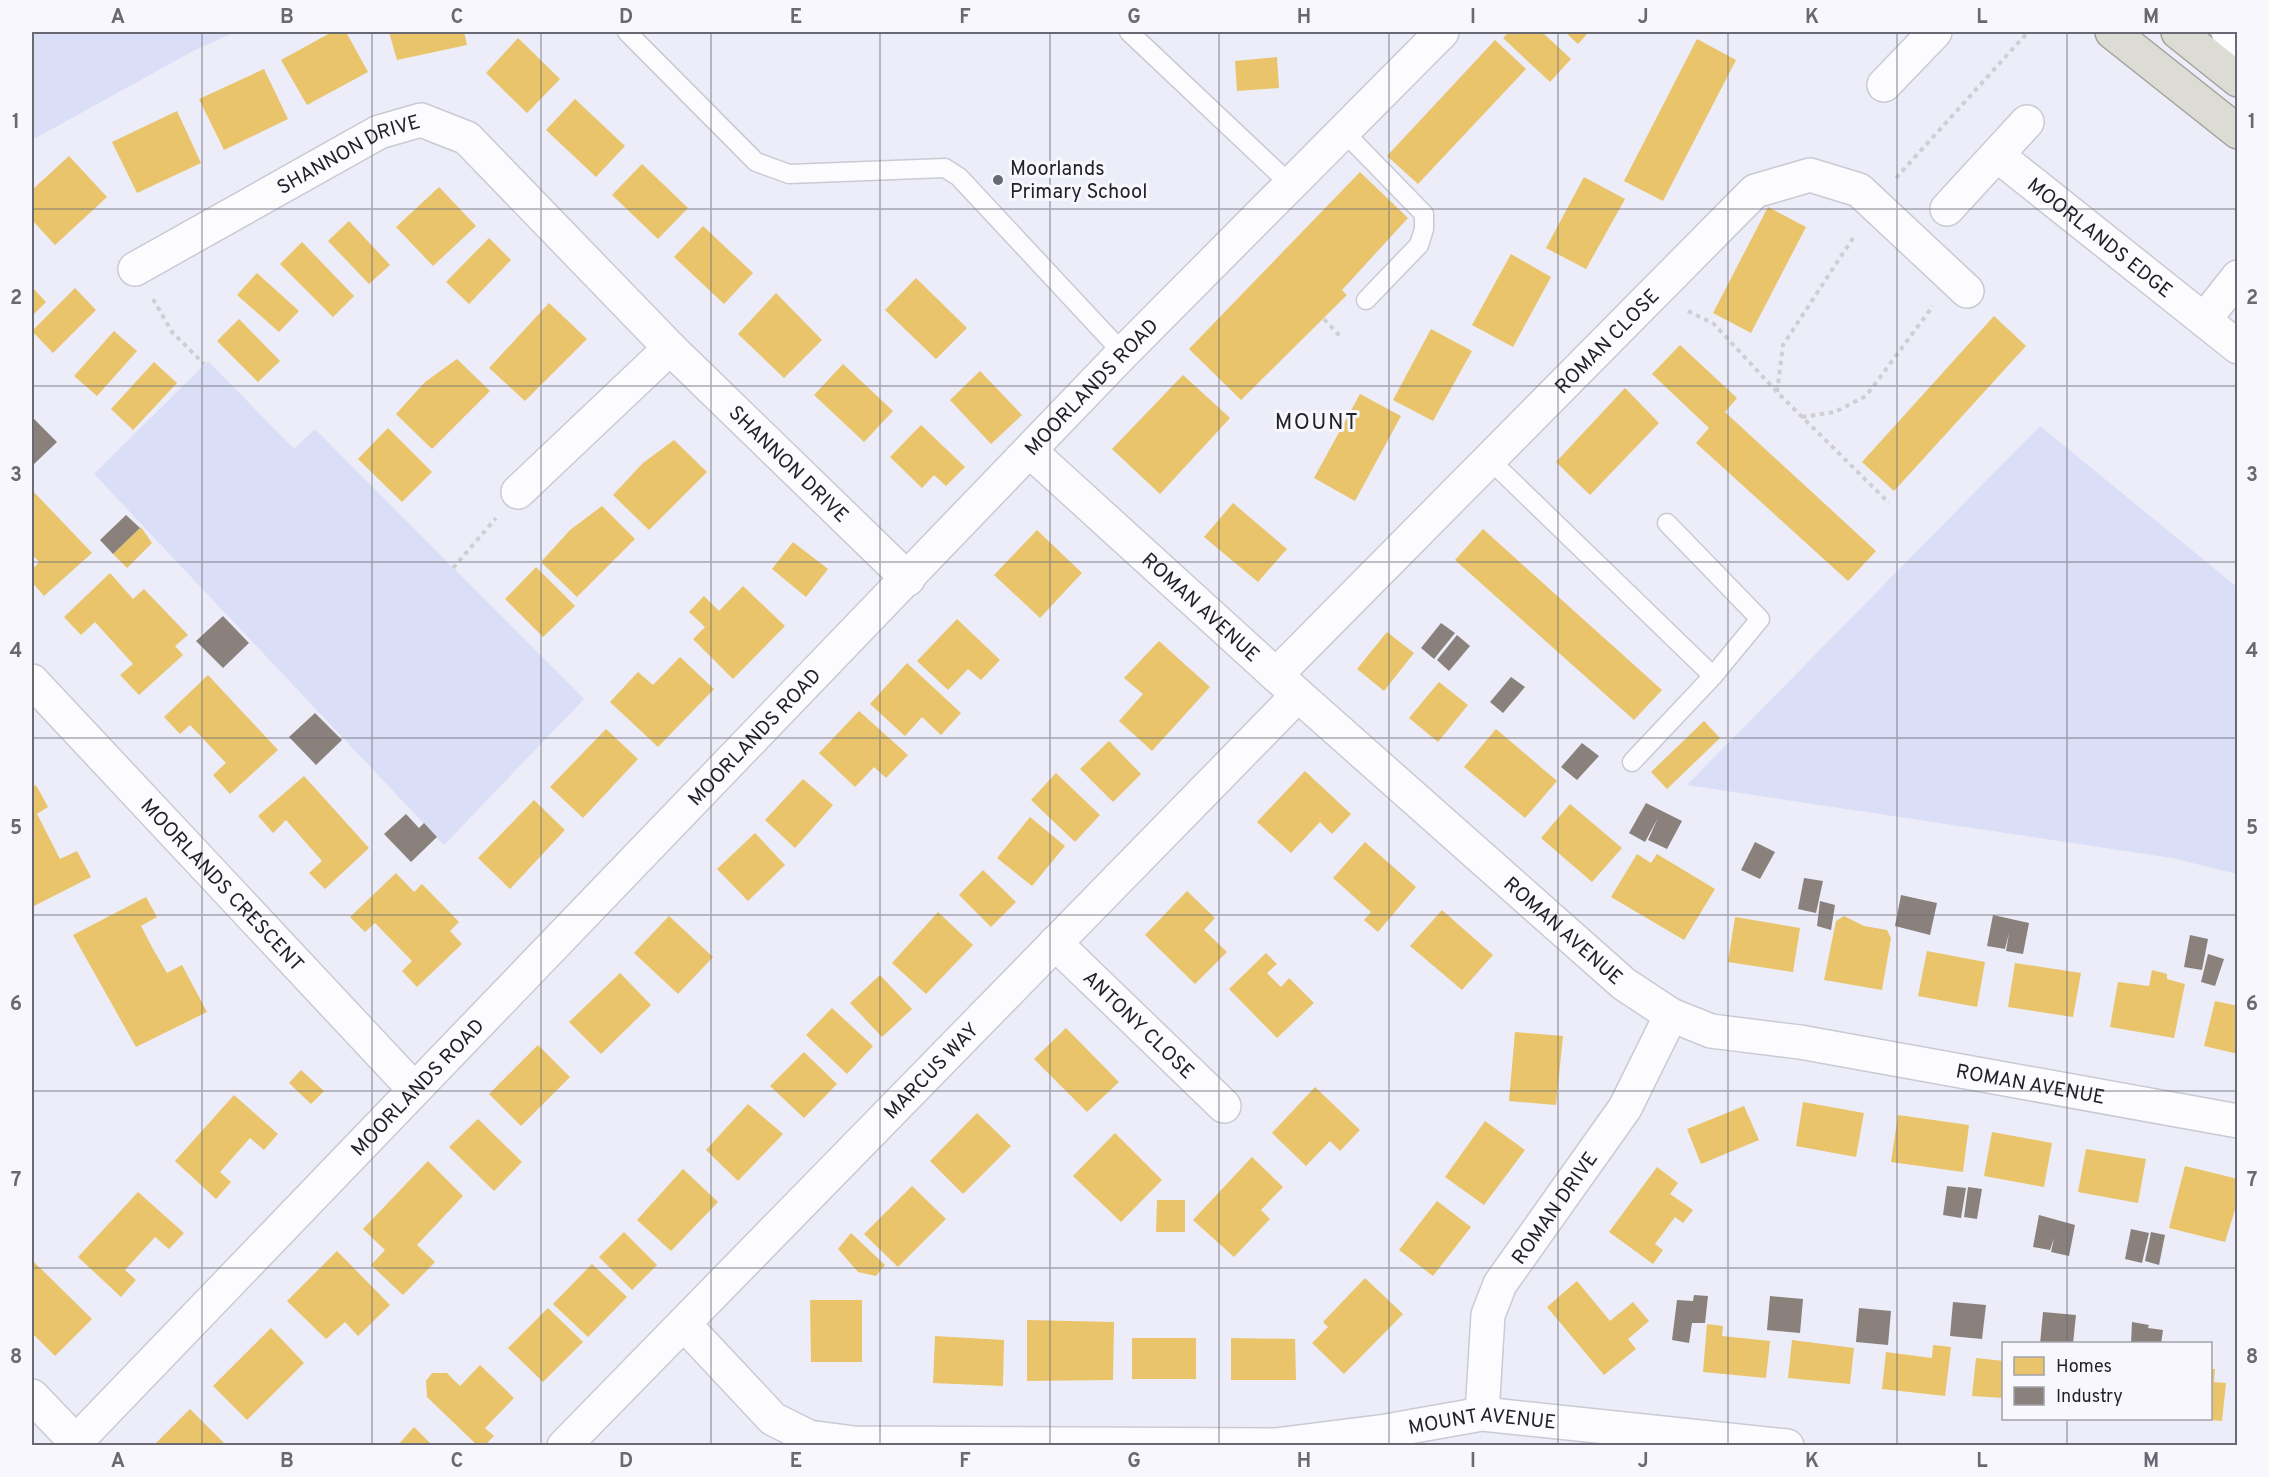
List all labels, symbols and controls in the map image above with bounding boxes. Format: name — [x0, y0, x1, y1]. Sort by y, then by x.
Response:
text: A — [111, 5, 125, 31]
text: B — [280, 5, 294, 31]
text: C — [451, 5, 463, 31]
text: D — [619, 5, 633, 31]
text: E — [790, 5, 802, 31]
text: F — [959, 5, 971, 31]
text: G — [1127, 5, 1141, 31]
text: H — [1297, 5, 1311, 31]
text: I — [1470, 5, 1476, 31]
text: J — [1637, 5, 1649, 31]
text: K — [1805, 5, 1819, 31]
text: L — [1976, 5, 1988, 31]
text: M — [2143, 5, 2159, 31]
text: 1 — [12, 110, 20, 136]
street label: SHANNON DRIVE — [273, 110, 423, 202]
text: 1 — [2248, 110, 2256, 136]
place label: Moorlands Primary School — [1010, 157, 1147, 206]
marker: Moorlands Primary School — [991, 173, 1005, 187]
street label: MOORLANDS EDGE — [2021, 173, 2177, 305]
street label: ROMAN CLOSE — [1550, 284, 1666, 401]
text: 2 — [10, 286, 22, 312]
text: 2 — [2246, 286, 2258, 312]
street label: MOORLANDS ROAD — [1020, 314, 1165, 462]
street label: SHANNON DRIVE — [722, 401, 853, 529]
district label: MOUNT — [1275, 410, 1359, 437]
text: 3 — [10, 463, 22, 489]
text: 3 — [2246, 463, 2258, 489]
street label: ROMAN AVENUE — [1135, 548, 1264, 669]
text: 4 — [10, 639, 22, 665]
text: 4 — [2246, 639, 2258, 665]
street label: MOORLANDS ROAD — [683, 664, 828, 813]
street label: MOORLANDS CRESCENT — [134, 794, 309, 978]
text: 5 — [10, 816, 22, 842]
text: 5 — [2246, 816, 2258, 842]
street label: ROMAN AVENUE — [1497, 872, 1627, 992]
street label: ANTONY CLOSE — [1076, 966, 1199, 1086]
text: 6 — [10, 992, 22, 1018]
text: 6 — [2246, 992, 2258, 1018]
street label: MOORLANDS ROAD — [346, 1014, 491, 1163]
street label: MARCUS WAY — [879, 1018, 986, 1126]
street label: ROMAN AVENUE — [1954, 1059, 2107, 1112]
street label: ROMAN DRIVE — [1507, 1147, 1605, 1270]
text: 7 — [11, 1168, 21, 1194]
text: 7 — [2247, 1168, 2257, 1194]
legend — [2002, 1342, 2212, 1420]
text: 8 — [10, 1345, 22, 1371]
text: 8 — [2246, 1345, 2258, 1371]
text: Homes — [2056, 1356, 2112, 1379]
text: Industry — [2056, 1386, 2123, 1409]
street label: MOUNT AVENUE — [1406, 1403, 1557, 1442]
text: A — [111, 1449, 125, 1475]
text: B — [280, 1449, 294, 1475]
text: C — [451, 1449, 463, 1475]
text: D — [619, 1449, 633, 1475]
text: E — [790, 1449, 802, 1475]
text: F — [959, 1449, 971, 1475]
text: G — [1127, 1449, 1141, 1475]
text: H — [1297, 1449, 1311, 1475]
text: I — [1470, 1449, 1476, 1475]
text: J — [1637, 1449, 1649, 1475]
text: K — [1805, 1449, 1819, 1475]
text: L — [1976, 1449, 1988, 1475]
text: M — [2143, 1449, 2159, 1475]

